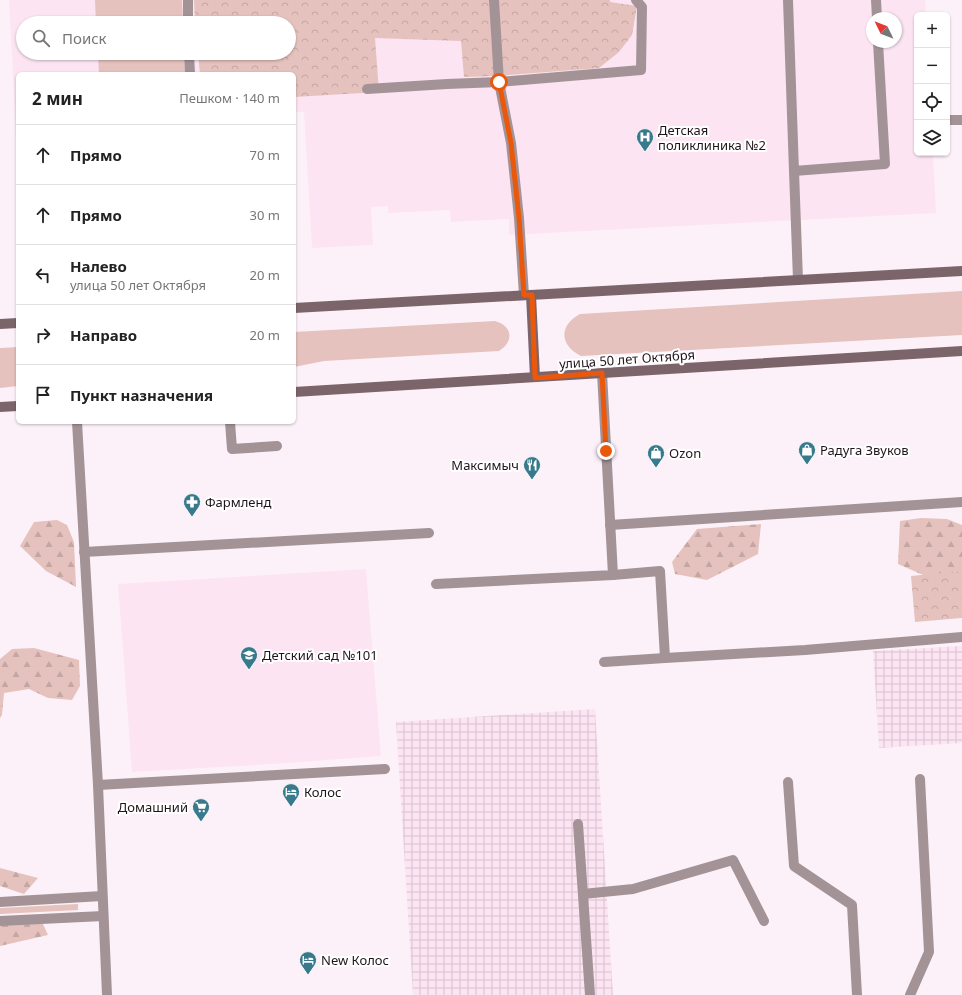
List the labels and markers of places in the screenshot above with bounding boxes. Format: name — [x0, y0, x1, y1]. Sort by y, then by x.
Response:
place label: Детская поликлиника №2 — [658, 121, 766, 154]
hospital icon: Детская поликлиника №2 — [635, 127, 655, 152]
shop icon: Радуга Звуков — [797, 440, 817, 465]
place label: Радуга Звуков — [820, 441, 909, 459]
shop icon: Ozon — [646, 443, 666, 468]
place label: Ozon — [669, 444, 701, 462]
restaurant icon: Максимыч — [522, 455, 542, 480]
place label: Максимыч — [451, 456, 519, 474]
pharmacy icon: Фармленд — [182, 492, 202, 517]
place label: Фармленд — [205, 493, 272, 511]
school or university icon: Детский сад №101 — [239, 645, 259, 670]
place label: Детский сад №101 — [262, 646, 378, 664]
hotel icon: Колос — [281, 782, 301, 807]
place label: Колос — [304, 783, 341, 801]
supermarket icon: Домашний — [191, 797, 211, 822]
place label: Домашний — [118, 798, 188, 816]
hotel icon: New Колос — [298, 950, 318, 975]
place label: New Колос — [321, 951, 389, 969]

